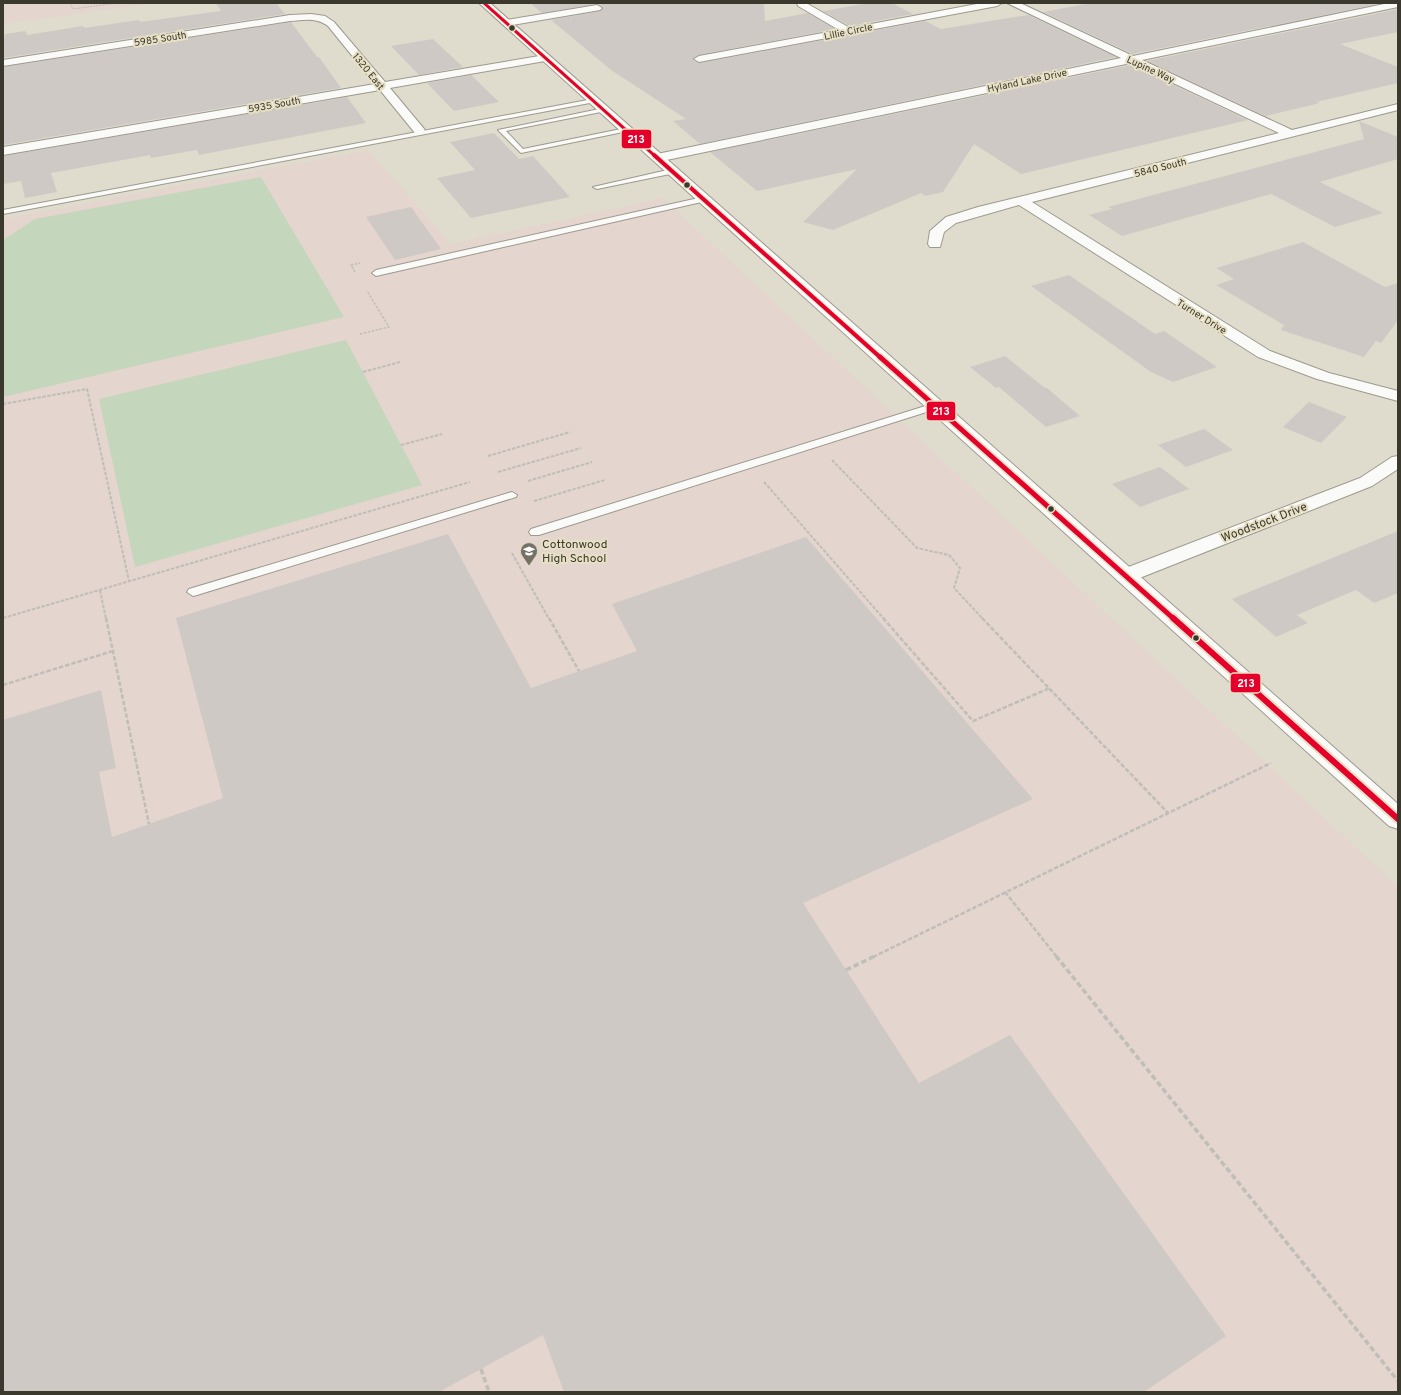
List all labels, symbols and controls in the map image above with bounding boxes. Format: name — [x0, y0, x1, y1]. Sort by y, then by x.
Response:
street label: Lillie Circle — [823, 21, 874, 44]
unlabelled marker — [507, 23, 517, 33]
street label: 5985 South — [133, 29, 187, 50]
street label: 1320 East — [349, 51, 387, 93]
street label: Lupine Way — [1124, 54, 1176, 87]
street label: Hyland Lake Drive — [986, 67, 1068, 96]
street label: 5935 South — [247, 94, 301, 116]
line badge: 213 — [621, 129, 652, 149]
text: 213 — [627, 133, 645, 147]
street label: 5840 South — [1133, 156, 1188, 181]
unlabelled marker — [682, 180, 692, 190]
street label: Turner Drive — [1174, 297, 1228, 338]
line badge: 213 — [926, 401, 956, 421]
text: 213 — [932, 405, 950, 419]
street label: Woodstock Drive — [1219, 499, 1310, 547]
unlabelled marker — [1046, 504, 1056, 514]
place label: Cottonwood High School — [542, 537, 607, 567]
school or university icon: Cottonwood High School — [519, 541, 539, 566]
unlabelled marker — [1191, 633, 1201, 643]
line badge: 213 — [1230, 673, 1261, 693]
text: 213 — [1237, 677, 1255, 691]

